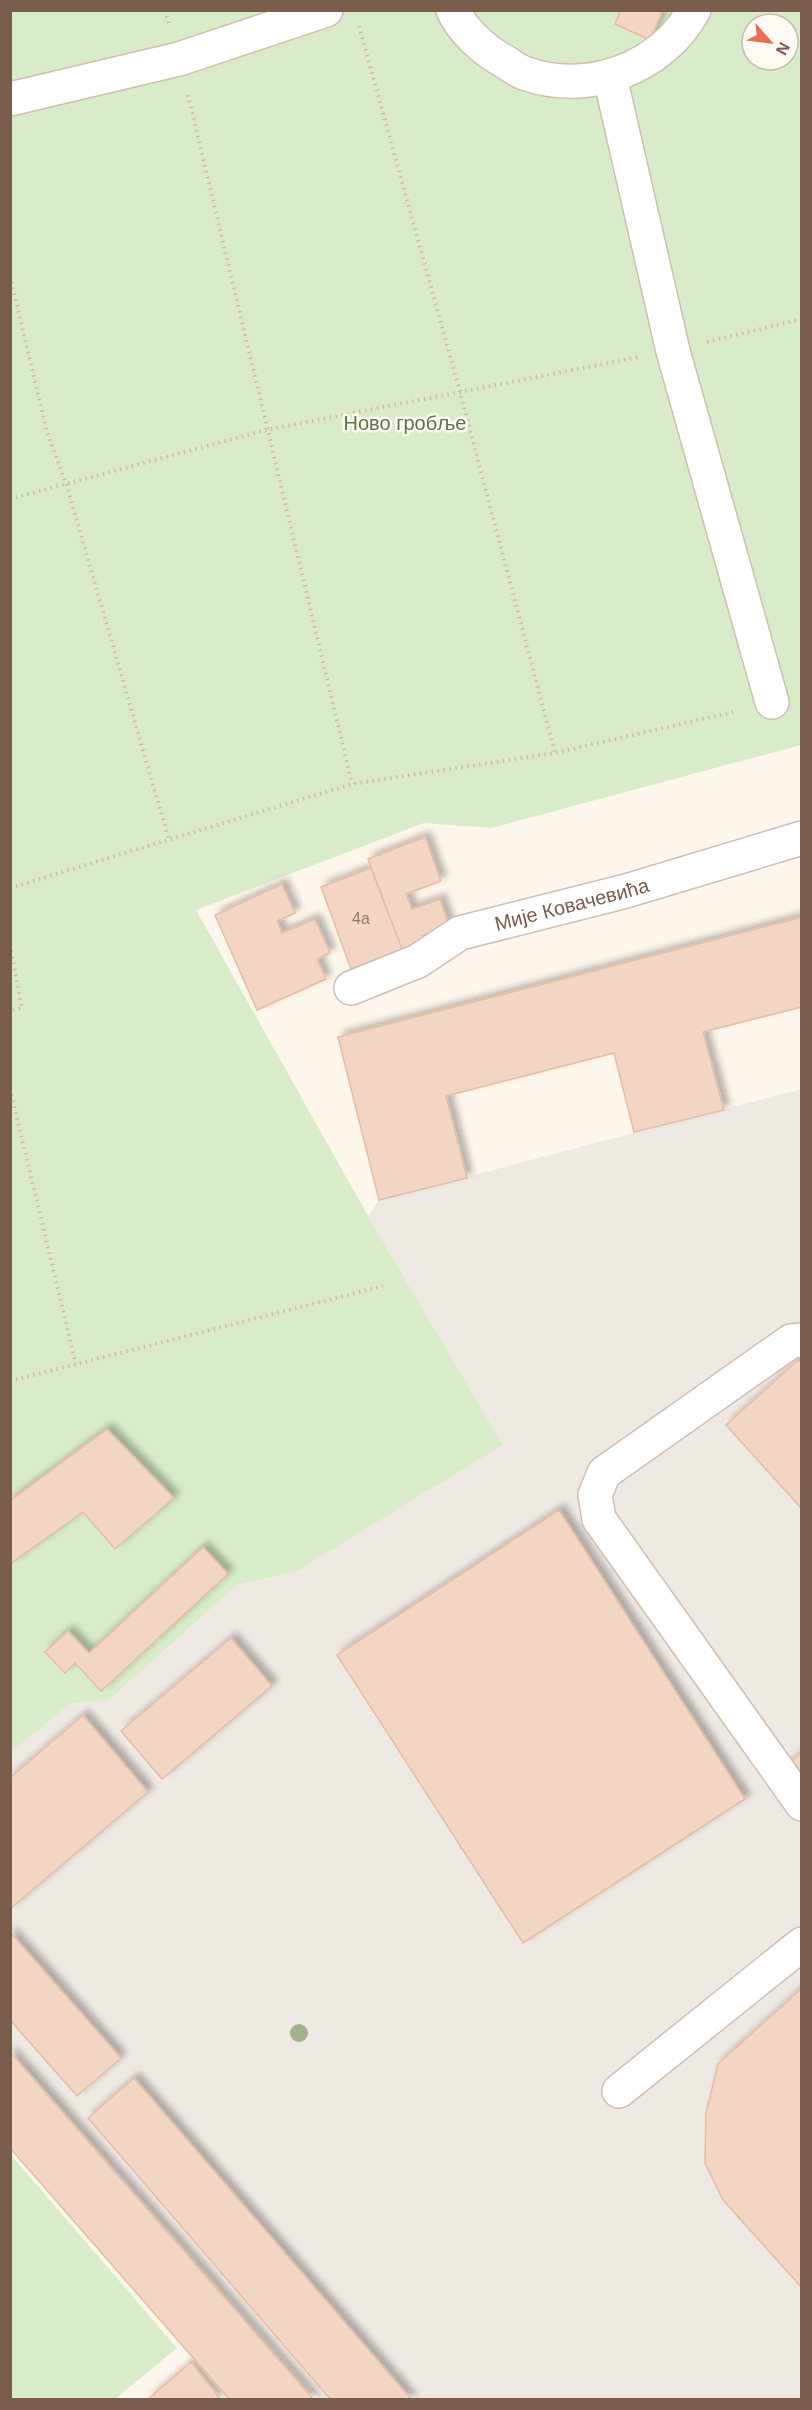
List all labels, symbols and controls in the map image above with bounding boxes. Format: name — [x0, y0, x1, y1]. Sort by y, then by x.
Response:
north arrow — [740, 12, 800, 72]
text: N — [773, 40, 793, 58]
park label: Ново гробље — [344, 412, 466, 434]
street label: Мије Ковачевића — [492, 874, 652, 935]
house number: 4a — [352, 910, 370, 927]

